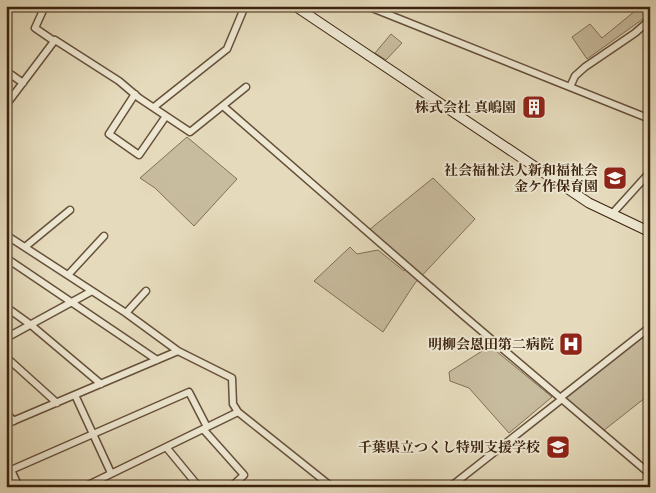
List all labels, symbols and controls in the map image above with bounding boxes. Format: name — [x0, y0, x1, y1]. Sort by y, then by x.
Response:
building icon: 株式会社 真嶋園 — [521, 94, 547, 120]
place label: 株式会社 真嶋園 — [415, 99, 516, 117]
place label: 社会福祉法人新和福祉会 金ケ作保育園 — [444, 162, 598, 196]
school or university icon: 社会福祉法人新和福祉会 金ケ作保育園 — [602, 165, 628, 191]
hospital icon: 明柳会恩田第二病院 — [558, 331, 584, 357]
place label: 明柳会恩田第二病院 — [428, 336, 554, 354]
school or university icon: 千葉県立つくし特別支援学校 — [545, 434, 571, 460]
place label: 千葉県立つくし特別支援学校 — [358, 439, 540, 457]

